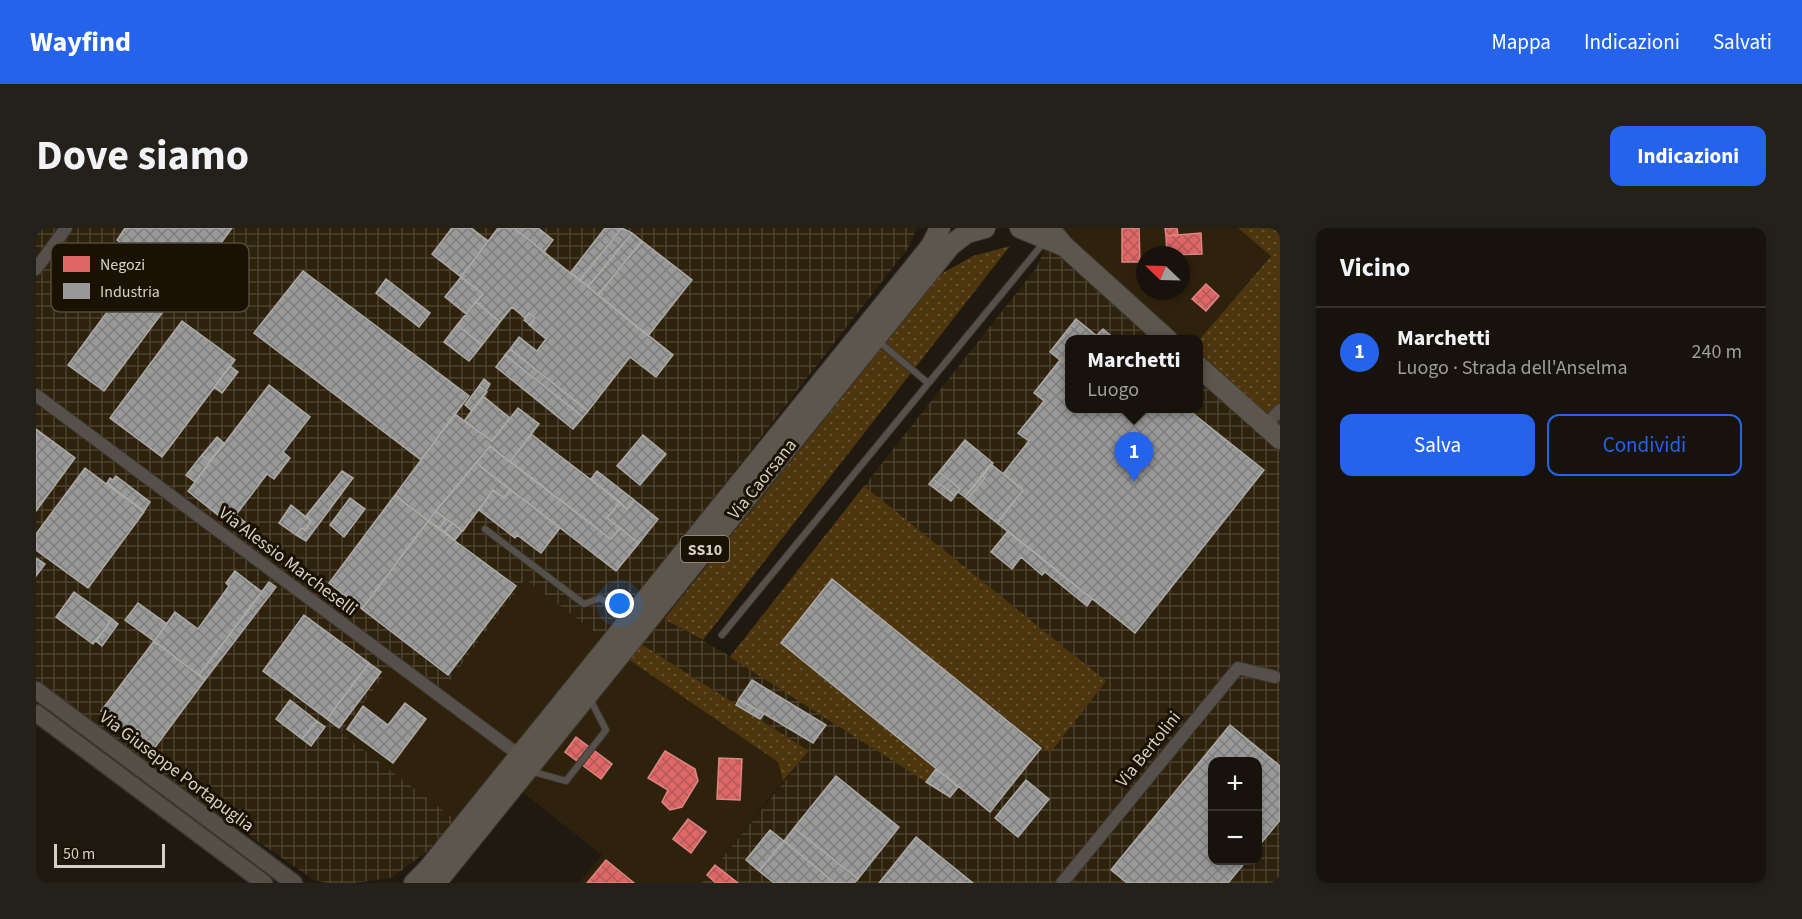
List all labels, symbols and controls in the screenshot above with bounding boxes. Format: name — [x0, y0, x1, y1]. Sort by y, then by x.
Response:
text: Wayfind — [30, 22, 131, 62]
text: Mappa — [1492, 27, 1551, 57]
text: Indicazioni — [1584, 27, 1680, 57]
text: Salvati — [1713, 27, 1772, 57]
text: Dove siamo — [36, 126, 249, 186]
button: Indicazioni — [1610, 126, 1766, 186]
legend — [51, 243, 249, 312]
north arrow — [1136, 246, 1190, 300]
text: Vicino — [1340, 249, 1410, 286]
text: Negozi — [100, 254, 145, 276]
text: Industria — [100, 281, 160, 303]
text: Marchetti — [1397, 322, 1490, 354]
popup — [1065, 335, 1203, 413]
text: 1 — [1354, 338, 1365, 366]
text: 240 m — [1692, 338, 1742, 366]
text: Marchetti — [1087, 344, 1181, 376]
text: Luogo · Strada dell'Anselma — [1397, 354, 1628, 382]
text: Luogo — [1087, 376, 1139, 404]
button: Salva — [1340, 414, 1535, 476]
button: Condividi — [1547, 414, 1742, 476]
pin: 1 — [1114, 432, 1154, 482]
street label: Via Caorsana — [722, 434, 803, 525]
street label: Via Alessio Marcheselli — [213, 501, 362, 622]
road number: SS10 — [681, 536, 729, 562]
your location — [605, 589, 634, 618]
street label: Via Giuseppe Portapuglia — [94, 705, 259, 838]
street label: Via Bertolini — [1110, 706, 1187, 793]
map controls — [1208, 757, 1262, 865]
button: + — [1208, 757, 1262, 811]
button: − — [1208, 811, 1262, 865]
scale bar — [54, 841, 165, 868]
text: 50 m — [63, 843, 95, 865]

